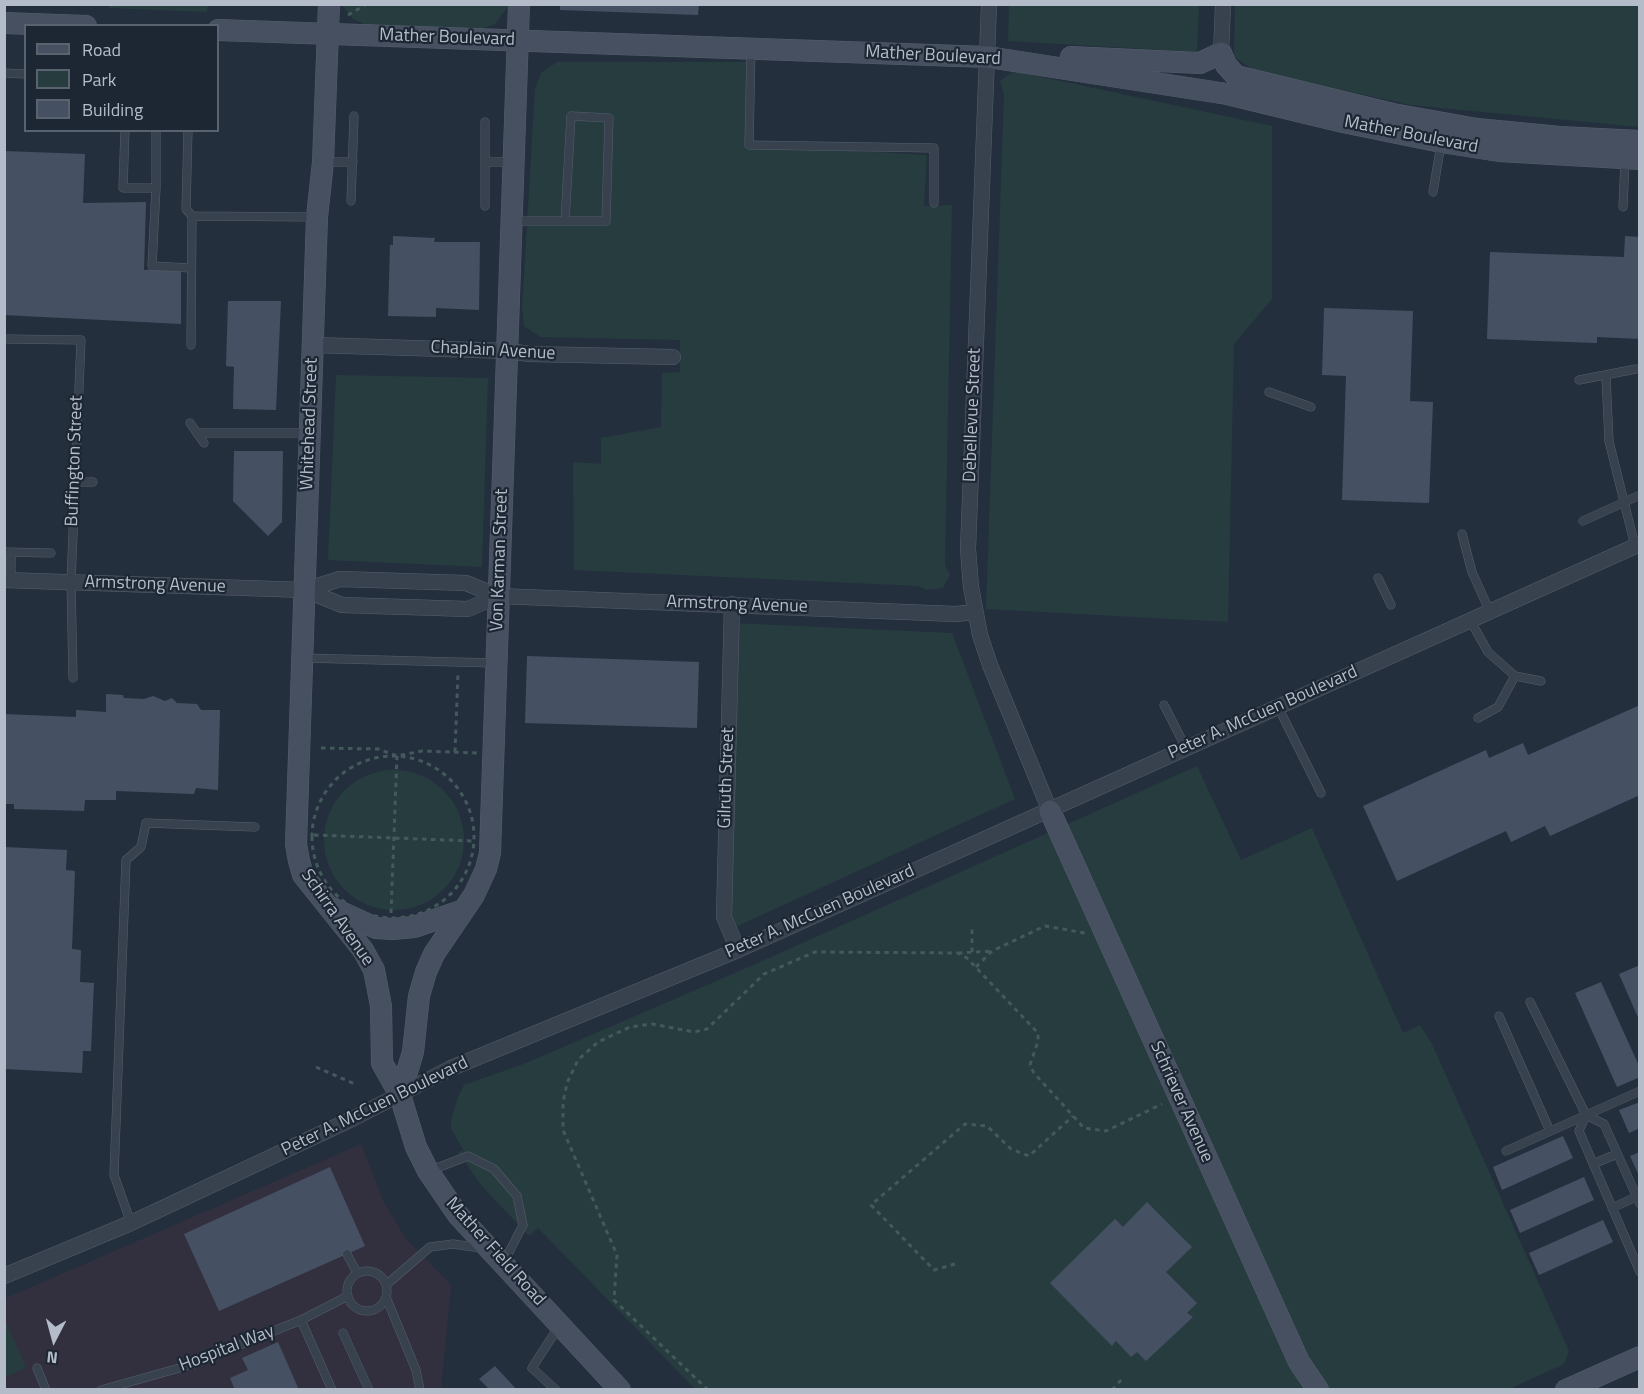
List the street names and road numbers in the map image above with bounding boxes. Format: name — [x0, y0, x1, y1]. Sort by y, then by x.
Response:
street label: Mather Boulevard — [379, 25, 515, 51]
street label: Mather Boulevard — [865, 42, 1001, 70]
street label: Mather Boulevard — [1342, 111, 1480, 159]
street label: Chaplain Avenue — [430, 337, 556, 365]
street label: Debellevue Street — [960, 348, 986, 482]
street label: Whitehead Street — [297, 357, 323, 491]
street label: Buffington Street — [62, 395, 88, 527]
street label: Von Karman Street — [487, 488, 513, 632]
street label: Armstrong Avenue — [84, 572, 226, 598]
street label: Armstrong Avenue — [666, 592, 808, 618]
street label: Peter A. McCuen Boulevard — [1165, 661, 1361, 765]
street label: Gilruth Street — [714, 727, 740, 829]
street label: Peter A. McCuen Boulevard — [722, 860, 918, 964]
street label: Schirra Avenue — [296, 866, 378, 970]
street label: Schriever Avenue — [1145, 1038, 1217, 1166]
street label: Peter A. McCuen Boulevard — [278, 1052, 472, 1162]
street label: Mather Field Road — [441, 1193, 549, 1311]
street label: Hospital Way — [176, 1321, 278, 1377]

